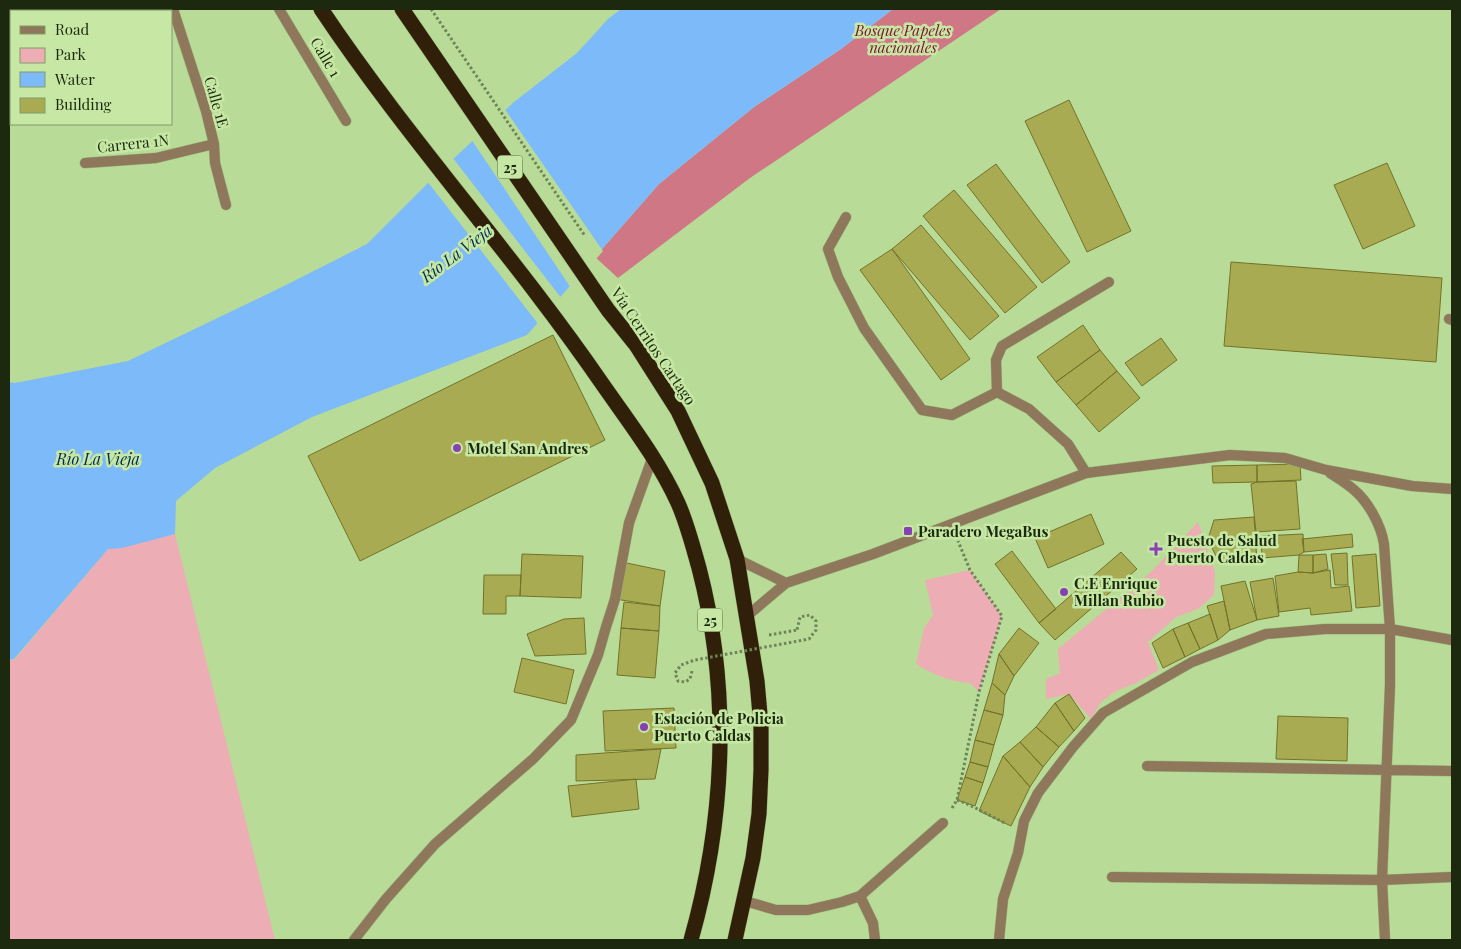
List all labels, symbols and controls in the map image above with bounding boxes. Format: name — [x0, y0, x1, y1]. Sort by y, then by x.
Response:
legend — [10, 10, 172, 125]
text: Road — [55, 19, 89, 39]
park label: Bosque Papeles nacionales — [854, 20, 951, 57]
street label: Calle 1 — [306, 33, 346, 81]
text: Park — [55, 44, 87, 64]
text: Water — [54, 69, 95, 89]
street label: Calle 1E — [200, 74, 234, 130]
text: Building — [55, 94, 112, 114]
street label: Carrera 1N — [96, 129, 170, 157]
road number: 25 — [498, 156, 522, 178]
water label: Río La Vieja — [415, 219, 496, 287]
street label: Vía Cerritos Cartago — [607, 283, 701, 409]
place label: Motel San Andres — [467, 438, 588, 458]
marker: Motel San Andres — [451, 442, 463, 454]
water label: Río La Vieja — [55, 448, 140, 469]
place label: Paradero MegaBus — [918, 521, 1048, 541]
marker: Paradero MegaBus — [902, 525, 914, 537]
place label: Puesto de Salud Puerto Caldas — [1167, 530, 1277, 567]
marker: Puesto de Salud Puerto Caldas — [1149, 542, 1163, 556]
place label: C.E Enrique Millan Rubio — [1074, 573, 1164, 610]
marker: C.E Enrique Millan Rubio — [1058, 586, 1070, 598]
road number: 25 — [698, 608, 722, 632]
place label: Estación de Policia Puerto Caldas — [654, 708, 784, 745]
marker: Estación de Policia Puerto Caldas — [638, 721, 650, 733]

